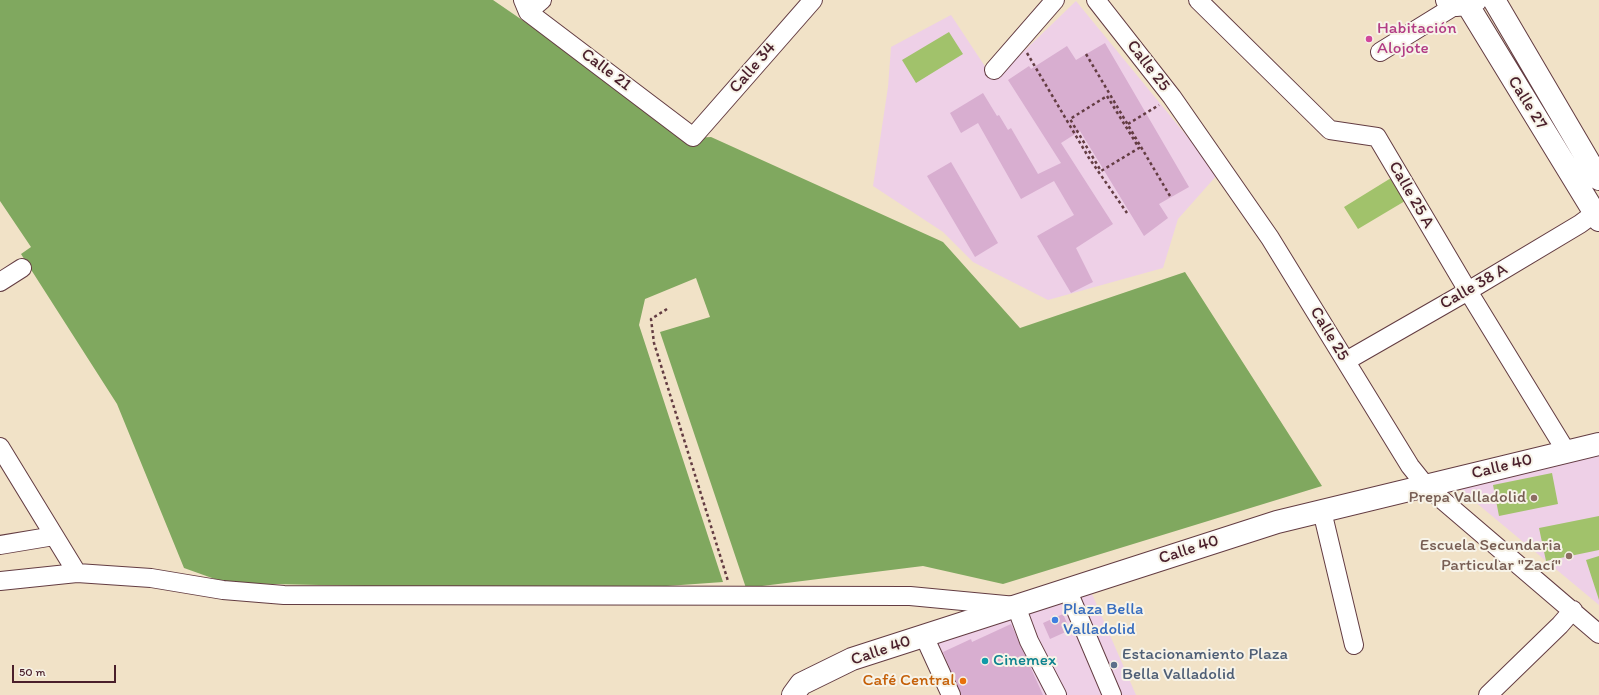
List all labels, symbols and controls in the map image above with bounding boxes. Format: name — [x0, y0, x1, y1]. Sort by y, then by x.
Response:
place label: Habitación Alojote — [1377, 19, 1457, 59]
marker: Habitación Alojote — [1364, 34, 1374, 44]
street label: Calle 25 — [1122, 36, 1174, 96]
street label: Calle 34 — [725, 38, 781, 98]
street label: Calle 21 — [577, 44, 635, 96]
street label: Calle 27 — [1503, 73, 1551, 133]
street label: Calle 25 A — [1384, 158, 1438, 232]
street label: Calle 38 A — [1437, 260, 1511, 314]
street label: Calle 25 — [1305, 303, 1353, 365]
street label: Calle 40 — [1469, 450, 1535, 484]
place label: Prepa Valladolid — [1409, 488, 1526, 508]
marker: Prepa Valladolid — [1529, 493, 1539, 503]
street label: Calle 40 — [1156, 531, 1222, 569]
place label: Escuela Secundaria Particular "Zací" — [1420, 536, 1561, 576]
marker: Escuela Secundaria Particular "Zací" — [1564, 551, 1574, 561]
place label: Plaza Bella Valladolid — [1063, 600, 1143, 640]
marker: Plaza Bella Valladolid — [1050, 615, 1060, 625]
street label: Calle 40 — [848, 631, 914, 671]
place label: Estacionamiento Plaza Bella Valladolid — [1122, 645, 1288, 685]
place label: Cinemex — [993, 651, 1056, 671]
marker: Cinemex — [980, 656, 990, 666]
scale bar — [14, 657, 118, 683]
marker: Estacionamiento Plaza Bella Valladolid — [1109, 660, 1119, 670]
text: 50 m — [19, 665, 45, 679]
place label: Café Central — [862, 671, 955, 691]
marker: Café Central — [958, 676, 968, 686]

